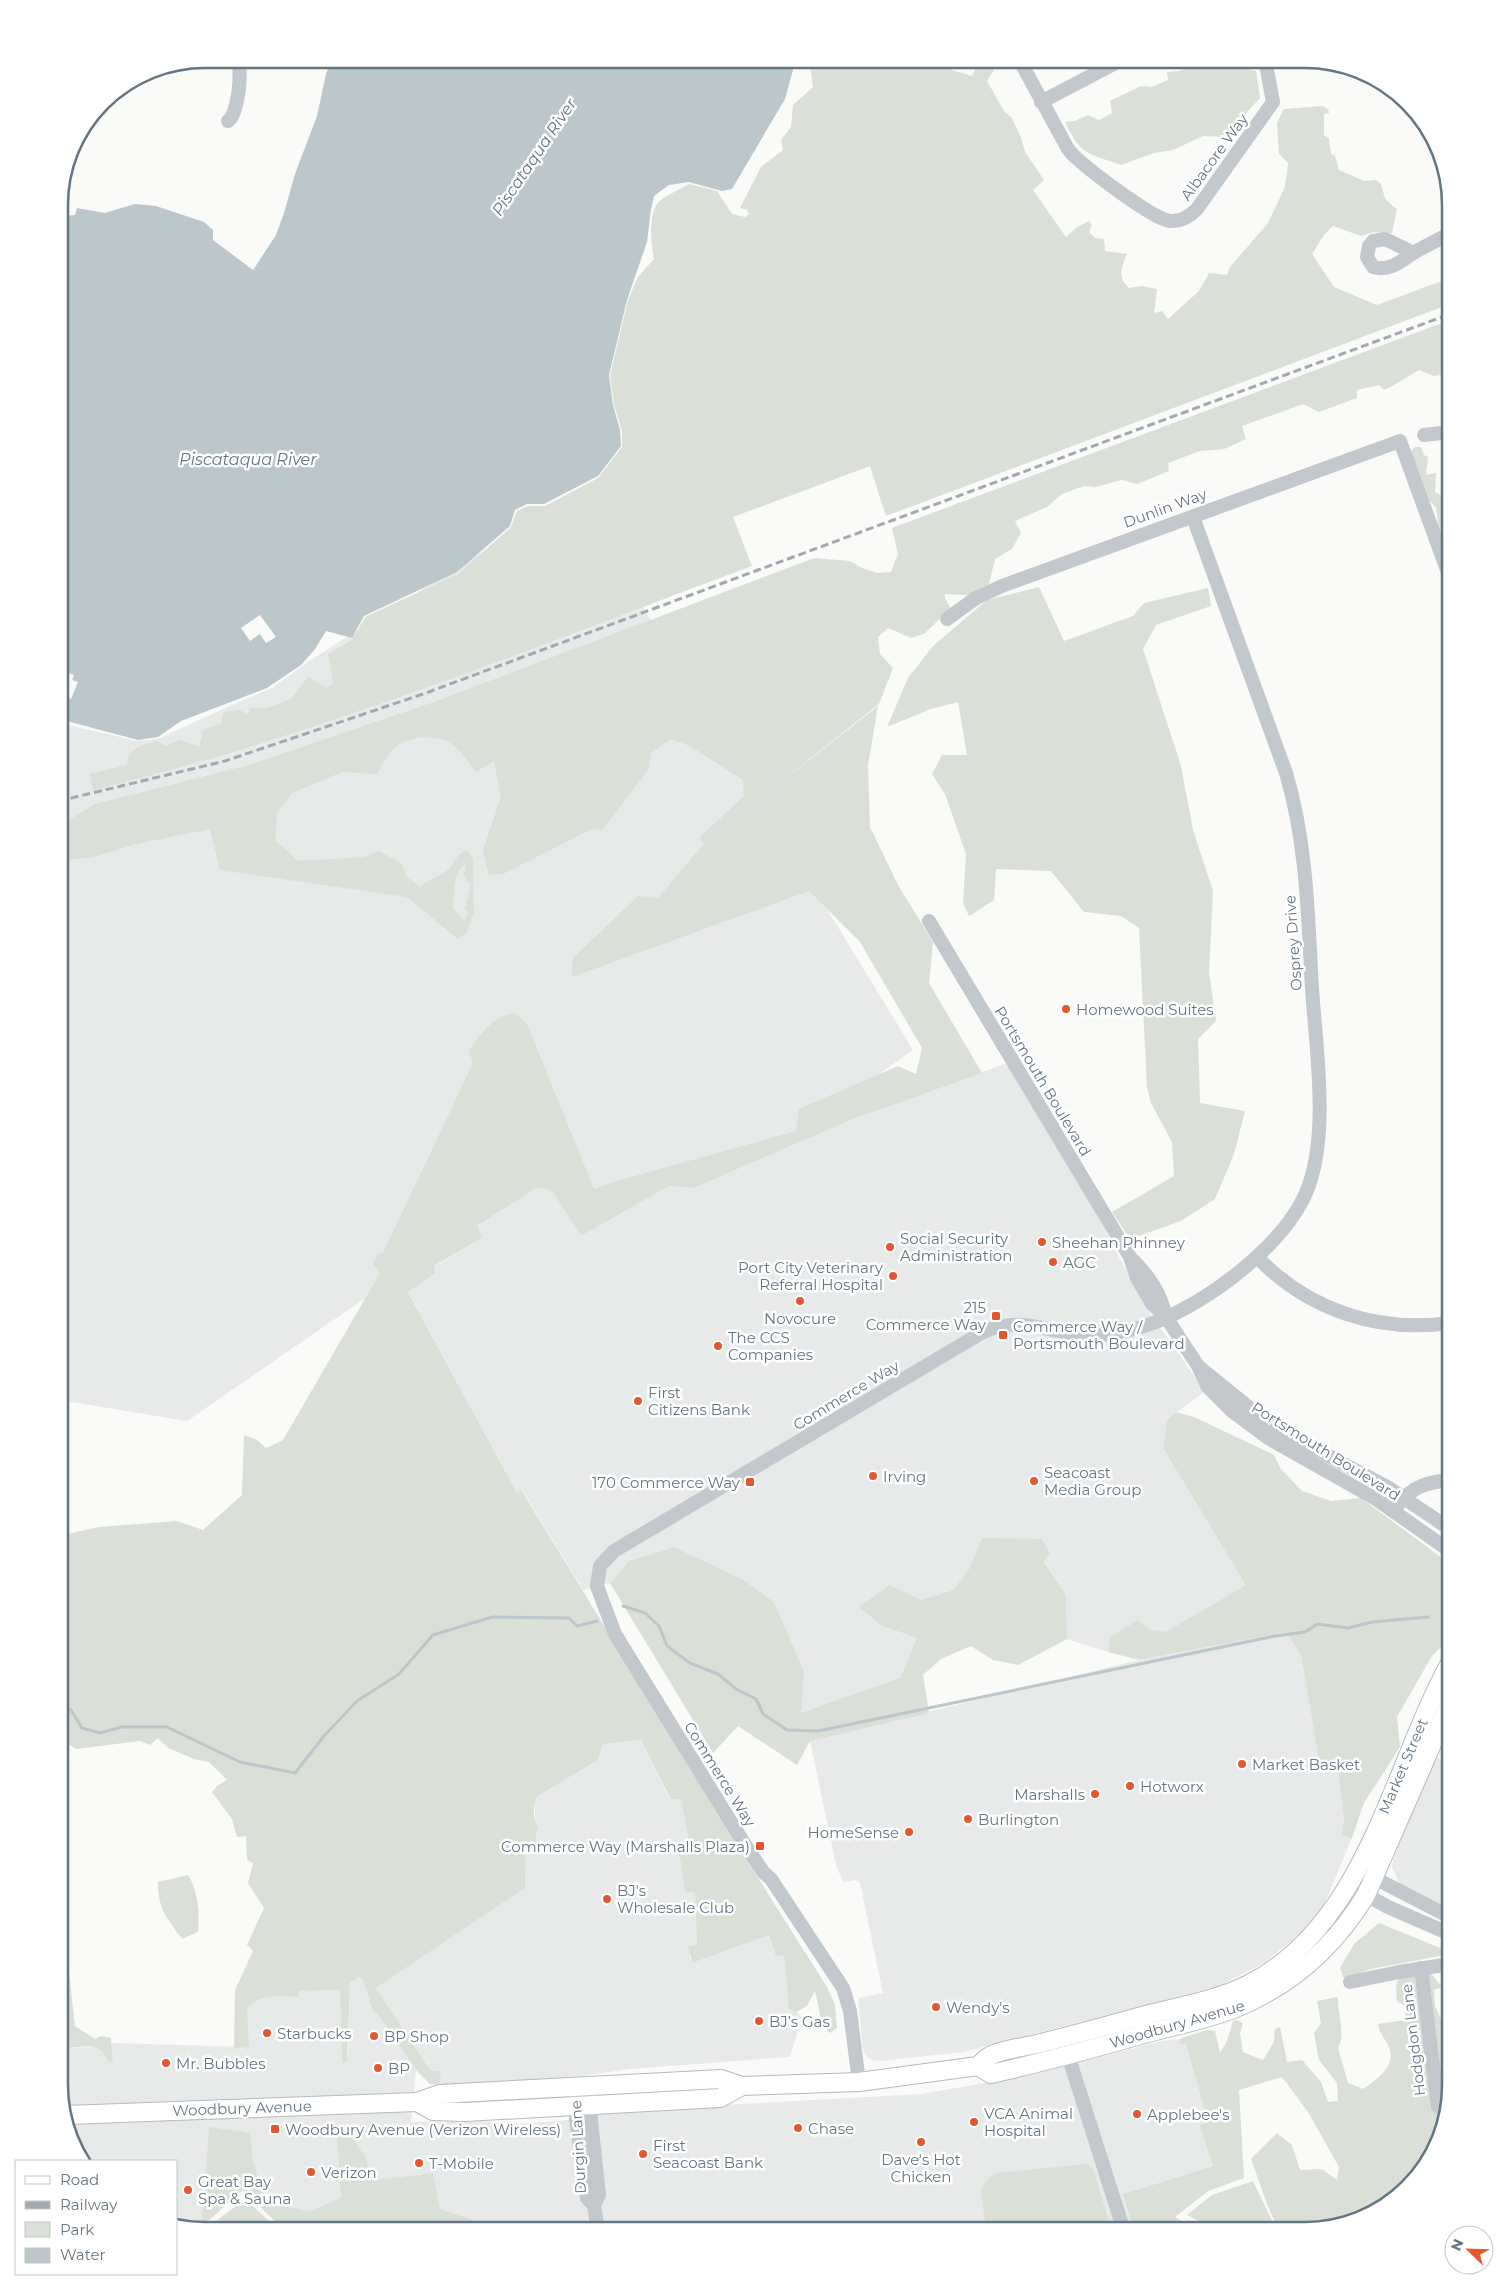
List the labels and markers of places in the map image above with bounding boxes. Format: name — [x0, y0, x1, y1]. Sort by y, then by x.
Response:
place label: Homewood Suites — [1076, 1000, 1214, 1019]
marker: Homewood Suites — [1060, 1003, 1072, 1015]
place label: Social Security Administration — [900, 1229, 1012, 1265]
place label: Sheehan Phinney — [1052, 1233, 1186, 1252]
marker: Sheehan Phinney — [1036, 1236, 1048, 1248]
marker: Social Security Administration — [884, 1241, 896, 1253]
place label: AGC — [1063, 1253, 1096, 1272]
marker: AGC — [1047, 1256, 1059, 1268]
place label: Port City Veterinary Referral Hospital — [738, 1258, 884, 1294]
marker: Port City Veterinary Referral Hospital — [887, 1270, 899, 1282]
marker: Novocure — [794, 1295, 806, 1307]
place label: 215 Commerce Way — [866, 1298, 987, 1334]
place label: Novocure — [764, 1309, 836, 1328]
marker: 215 Commerce Way — [990, 1310, 1002, 1322]
place label: Commerce Way / Portsmouth Boulevard — [1013, 1317, 1185, 1353]
place label: The CCS Companies — [728, 1328, 813, 1364]
marker: Commerce Way / Portsmouth Boulevard — [997, 1329, 1009, 1341]
marker: The CCS Companies — [712, 1340, 724, 1352]
place label: First Citizens Bank — [648, 1383, 750, 1419]
marker: First Citizens Bank — [632, 1395, 644, 1407]
place label: Seacoast Media Group — [1044, 1463, 1141, 1499]
place label: Irving — [883, 1467, 926, 1486]
marker: Irving — [867, 1470, 879, 1482]
place label: 170 Commerce Way — [592, 1473, 741, 1492]
marker: Seacoast Media Group — [1028, 1475, 1040, 1487]
marker: 170 Commerce Way — [744, 1476, 756, 1488]
place label: Market Basket — [1252, 1755, 1360, 1774]
marker: Market Basket — [1236, 1758, 1248, 1770]
place label: Hotworx — [1140, 1777, 1204, 1796]
marker: Hotworx — [1124, 1780, 1136, 1792]
place label: Marshalls — [1014, 1785, 1085, 1804]
marker: Marshalls — [1089, 1788, 1101, 1800]
place label: Burlington — [978, 1810, 1059, 1829]
marker: Burlington — [962, 1813, 974, 1825]
place label: HomeSense — [808, 1823, 899, 1842]
marker: HomeSense — [903, 1826, 915, 1838]
place label: Commerce Way (Marshalls Plaza) — [501, 1837, 750, 1856]
marker: Commerce Way (Marshalls Plaza) — [754, 1840, 766, 1852]
place label: BJ's Wholesale Club — [617, 1881, 734, 1917]
marker: BJ's Wholesale Club — [601, 1893, 613, 1905]
place label: Wendy's — [946, 1998, 1010, 2017]
marker: Wendy's — [930, 2001, 942, 2013]
place label: BJ’s Gas — [769, 2012, 830, 2031]
marker: BJ’s Gas — [753, 2015, 765, 2027]
place label: Starbucks — [277, 2024, 351, 2043]
marker: Starbucks — [261, 2027, 273, 2039]
place label: BP Shop — [384, 2027, 449, 2046]
marker: BP Shop — [368, 2030, 380, 2042]
place label: Mr. Bubbles — [176, 2054, 265, 2073]
marker: Mr. Bubbles — [160, 2057, 172, 2069]
place label: BP — [388, 2059, 410, 2078]
marker: BP — [372, 2062, 384, 2074]
place label: VCA Animal Hospital — [984, 2104, 1073, 2140]
place label: Applebee's — [1147, 2105, 1229, 2124]
marker: Applebee's — [1131, 2108, 1143, 2120]
marker: VCA Animal Hospital — [968, 2116, 980, 2128]
place label: Chase — [808, 2119, 854, 2138]
place label: Woodbury Avenue (Verizon Wireless) — [285, 2120, 561, 2139]
marker: Chase — [792, 2122, 804, 2134]
marker: Woodbury Avenue (Verizon Wireless) — [269, 2123, 281, 2135]
place label: First Seacoast Bank — [653, 2136, 763, 2172]
marker: Dave's Hot Chicken — [915, 2136, 927, 2148]
marker: First Seacoast Bank — [637, 2148, 649, 2160]
place label: Dave's Hot Chicken — [881, 2150, 961, 2186]
place label: T-Mobile — [429, 2154, 494, 2173]
marker: T-Mobile — [413, 2157, 425, 2169]
place label: Verizon — [321, 2163, 377, 2182]
marker: Verizon — [305, 2166, 317, 2178]
place label: Great Bay Spa & Sauna — [198, 2172, 291, 2208]
marker: Great Bay Spa & Sauna — [182, 2184, 194, 2196]

